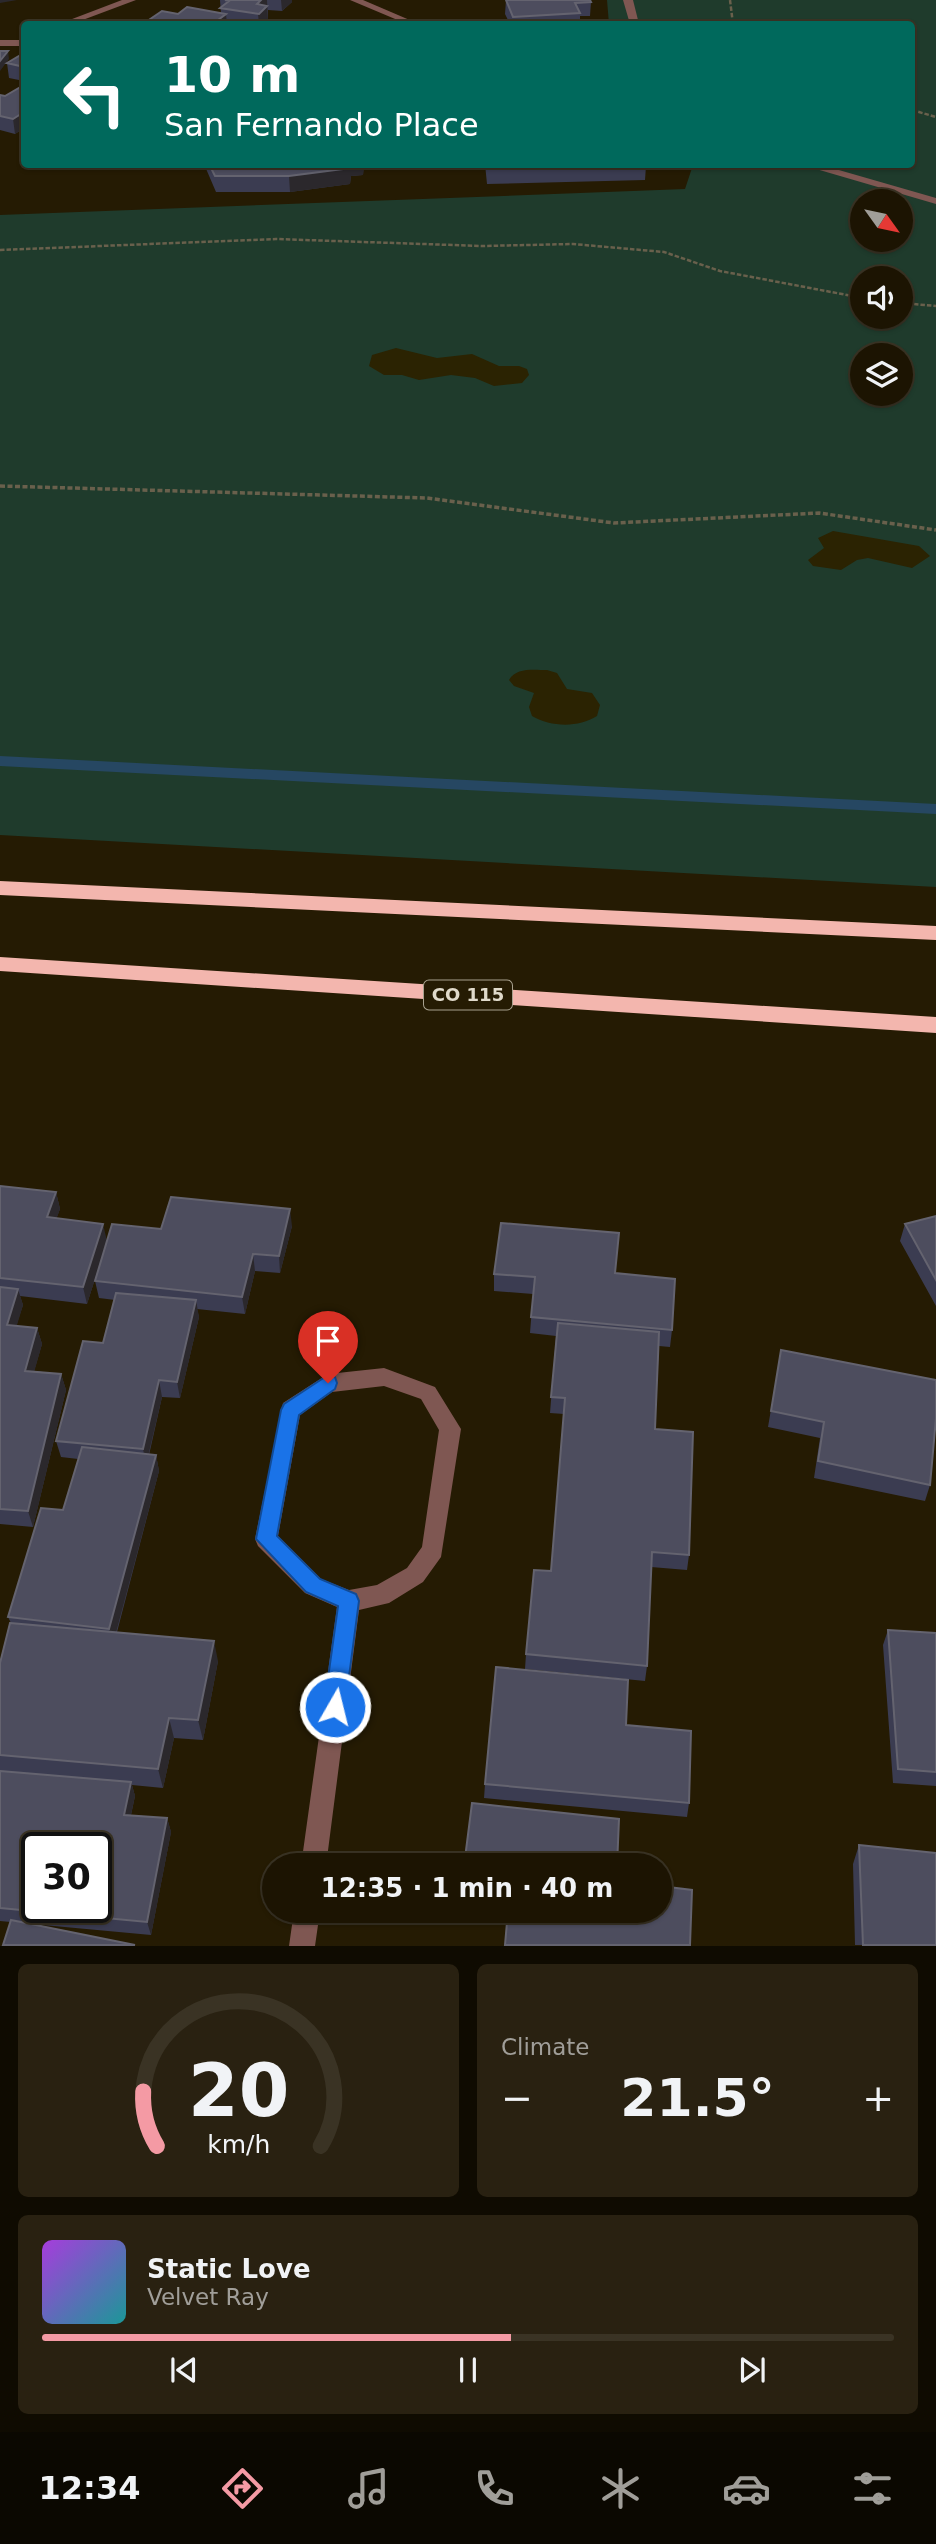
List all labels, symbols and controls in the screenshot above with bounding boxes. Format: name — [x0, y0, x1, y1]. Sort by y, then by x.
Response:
text: 10 m — [164, 47, 300, 104]
icon: left — [49, 49, 140, 140]
text: San Fernando Place — [164, 106, 479, 144]
north arrow — [850, 189, 914, 252]
map controls — [850, 189, 913, 406]
button: sound — [850, 266, 913, 329]
button: layers — [850, 343, 913, 406]
road number: CO 115 — [424, 980, 512, 1010]
pin — [298, 1311, 358, 1383]
icon: arrive — [309, 1322, 347, 1360]
position arrow — [298, 1670, 372, 1744]
speed limit sign: 30 — [21, 1832, 112, 1923]
text: 12:35 · 1 min · 40 m — [321, 1873, 613, 1903]
text: Climate — [501, 2034, 590, 2060]
text: 20 — [188, 2049, 289, 2134]
text: 21.5° — [620, 2068, 775, 2128]
text: − — [501, 2076, 533, 2120]
text: + — [862, 2076, 894, 2120]
text: km/h — [207, 2130, 270, 2159]
text: Static Love — [147, 2254, 311, 2284]
text: Velvet Ray — [147, 2284, 269, 2310]
icon: previous — [165, 2351, 203, 2389]
icon: pause — [449, 2351, 487, 2389]
icon: next — [733, 2351, 771, 2389]
icon: directions — [218, 2464, 267, 2513]
icon: music — [344, 2464, 393, 2513]
icon: phone — [470, 2464, 519, 2513]
icon: climate — [596, 2464, 645, 2513]
icon: car — [722, 2464, 771, 2513]
icon: filters — [848, 2464, 897, 2513]
text: 12:34 — [39, 2469, 140, 2507]

